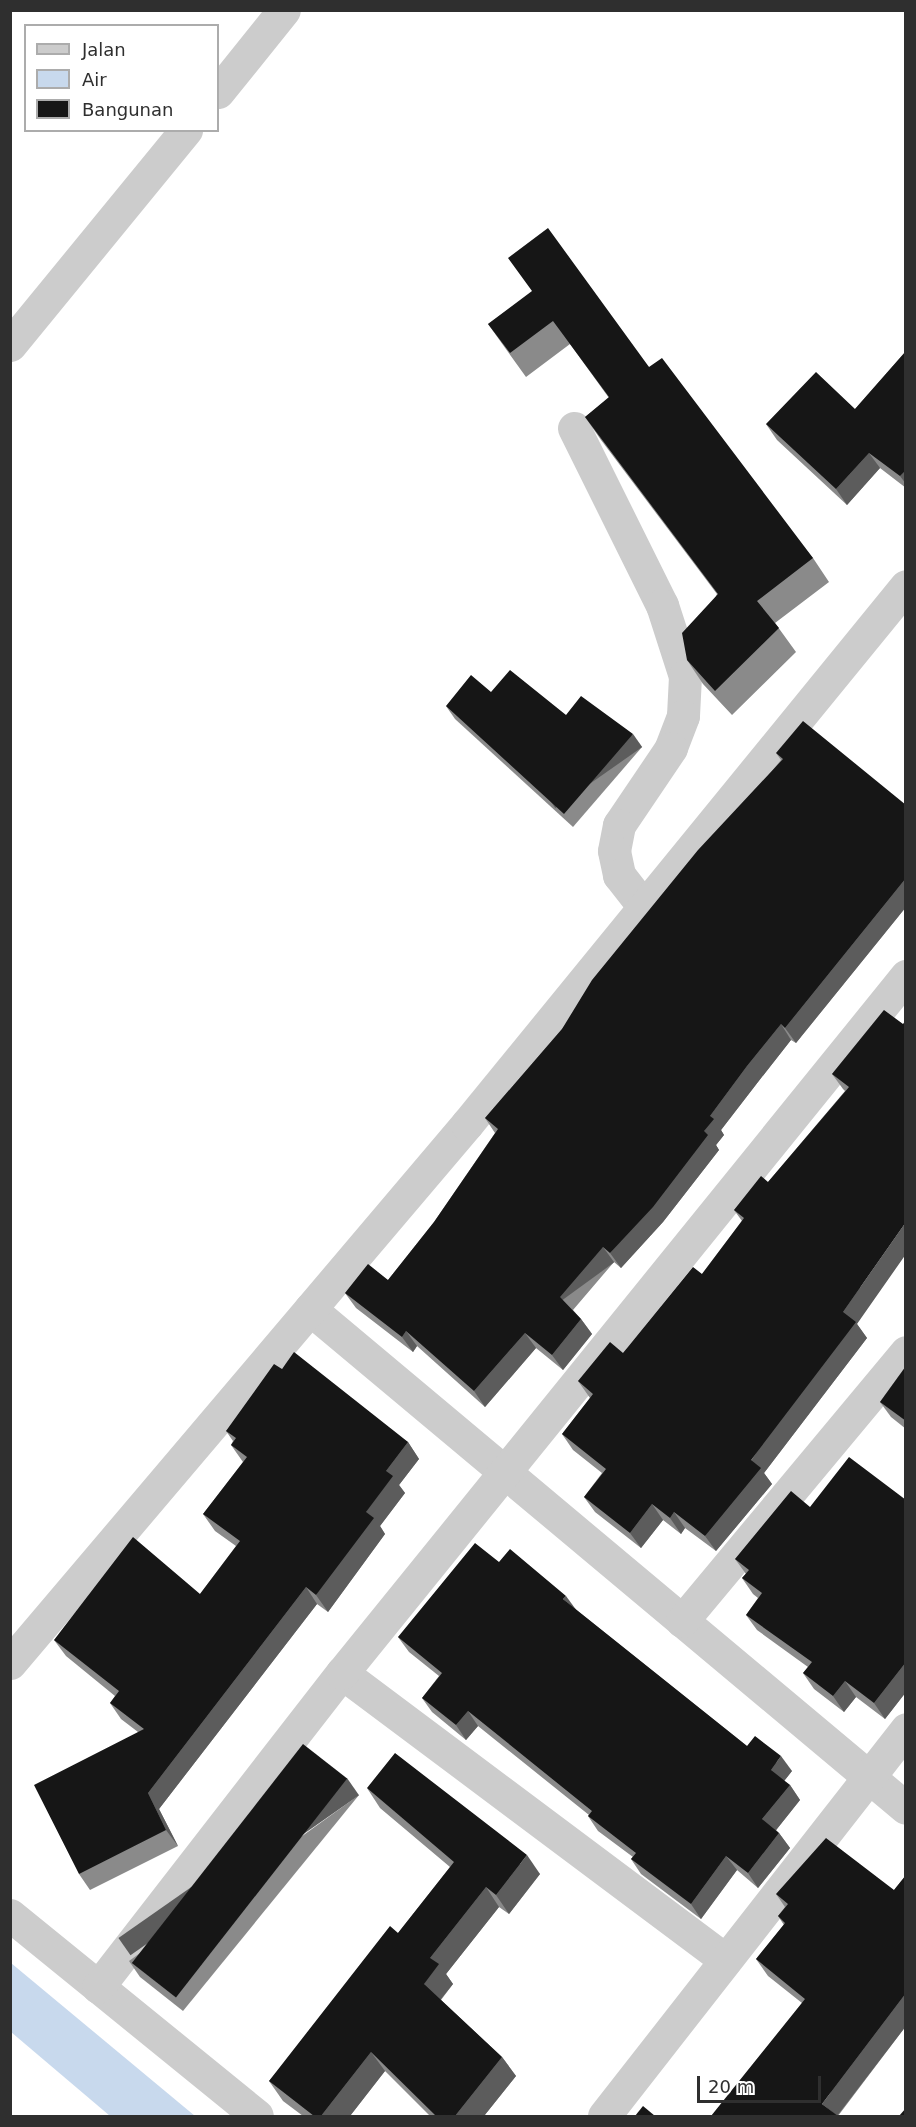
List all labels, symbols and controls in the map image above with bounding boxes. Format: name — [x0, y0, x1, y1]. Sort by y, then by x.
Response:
legend — [24, 24, 219, 132]
text: Jalan — [82, 39, 126, 60]
text: Air — [82, 69, 107, 90]
text: Bangunan — [82, 99, 173, 120]
scale bar — [700, 2064, 824, 2102]
text: 20 m — [708, 2076, 754, 2097]

